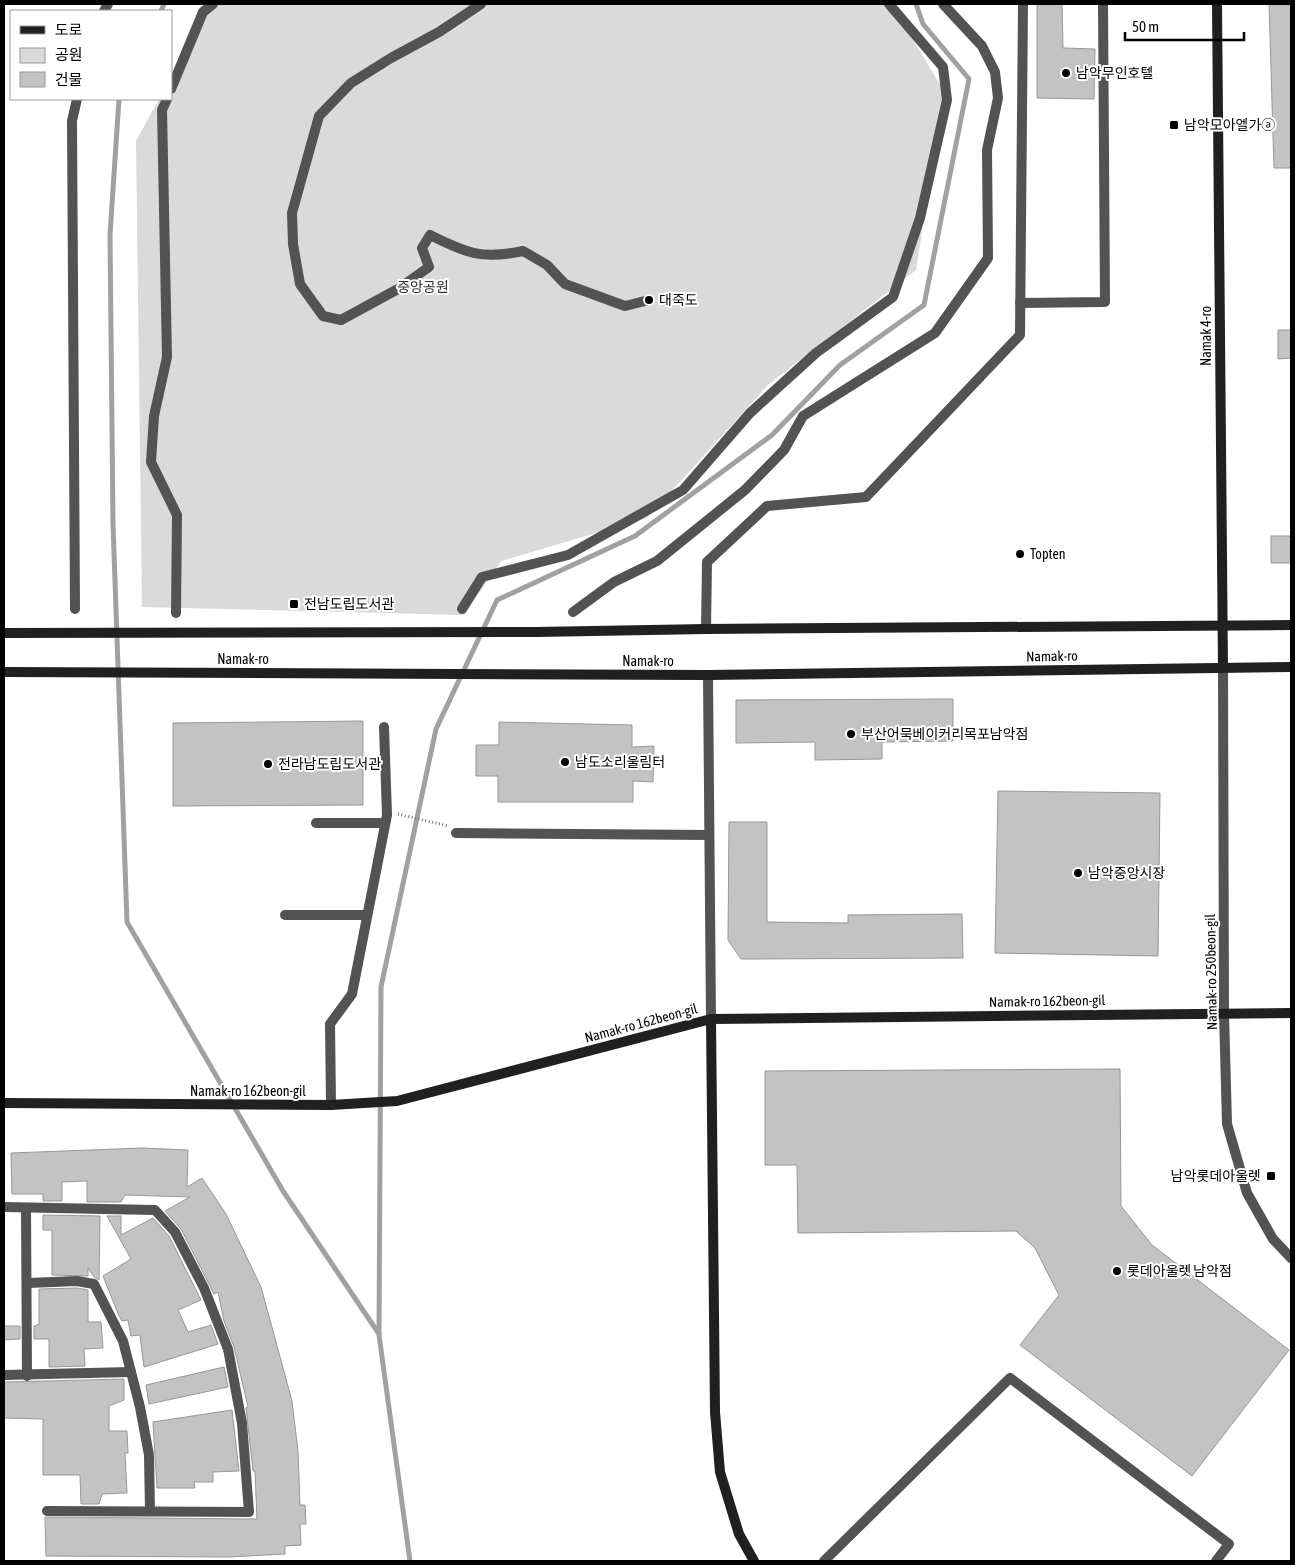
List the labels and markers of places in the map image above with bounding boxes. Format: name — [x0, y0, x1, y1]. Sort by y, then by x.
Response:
place label: 남악무인호텔 — [1076, 65, 1153, 81]
marker: 남악무인호텔 — [1060, 67, 1072, 79]
place label: 남악모아엘가ⓐ — [1184, 117, 1275, 133]
marker: 남악모아엘가ⓐ — [1168, 119, 1180, 131]
place label: 대죽도 — [659, 292, 698, 308]
marker: 대죽도 — [643, 294, 655, 306]
place label: Topten — [1030, 546, 1066, 562]
marker: Topten — [1014, 548, 1026, 560]
place label: 전남도립도서관 — [304, 596, 394, 612]
marker: 전남도립도서관 — [288, 598, 300, 610]
place label: 부산어묵베이커리목포남악점 — [861, 726, 1028, 742]
marker: 부산어묵베이커리목포남악점 — [845, 728, 857, 740]
place label: 남도소리울림터 — [575, 754, 665, 770]
place label: 전라남도립도서관 — [278, 756, 381, 772]
marker: 남도소리울림터 — [559, 756, 571, 768]
marker: 전라남도립도서관 — [262, 758, 274, 770]
place label: 남악중앙시장 — [1088, 865, 1165, 881]
marker: 남악중앙시장 — [1072, 867, 1084, 879]
place label: 남악롯데아울렛 — [1171, 1168, 1261, 1184]
marker: 남악롯데아울렛 — [1265, 1170, 1277, 1182]
place label: 롯데아울렛 남악점 — [1127, 1263, 1232, 1279]
marker: 롯데아울렛 남악점 — [1111, 1265, 1123, 1277]

